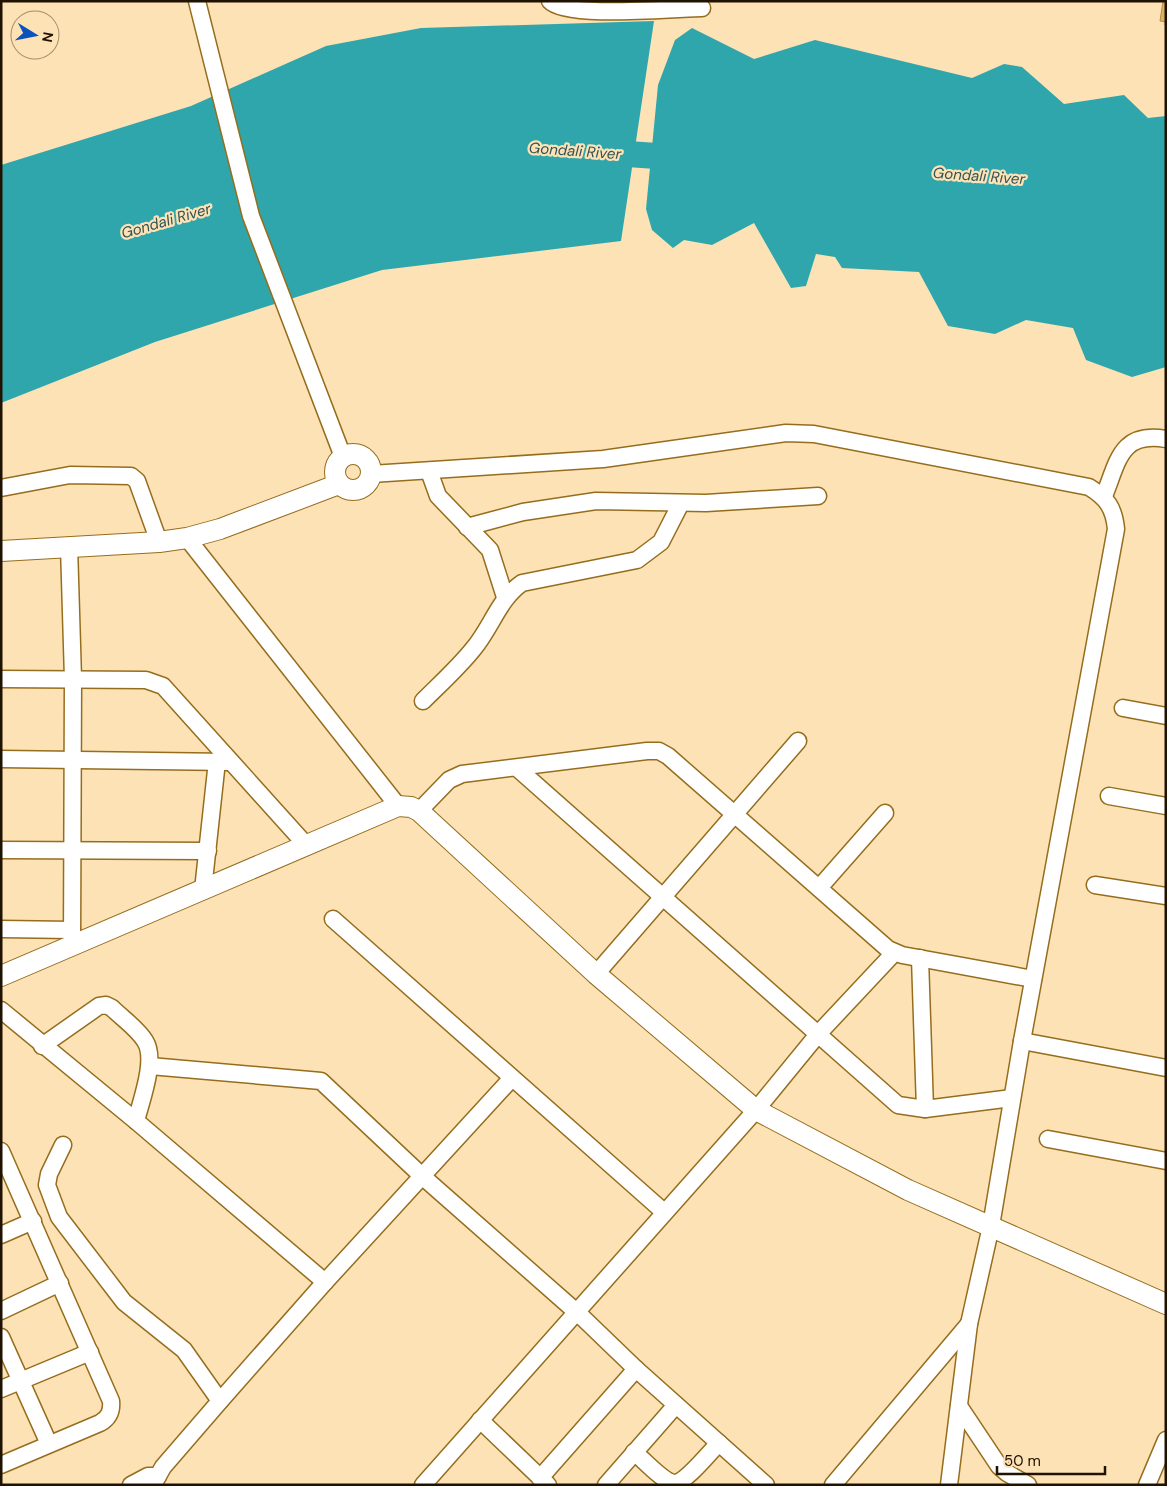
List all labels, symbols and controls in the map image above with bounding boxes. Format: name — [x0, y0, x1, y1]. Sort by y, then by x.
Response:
north arrow — [10, 10, 60, 60]
text: N — [38, 31, 58, 44]
water label: Gondali River — [528, 138, 622, 164]
water label: Gondali River — [932, 163, 1026, 189]
water label: Gondali River — [119, 199, 214, 243]
scale bar — [997, 1444, 1104, 1476]
text: 50 m — [1004, 1451, 1041, 1471]

